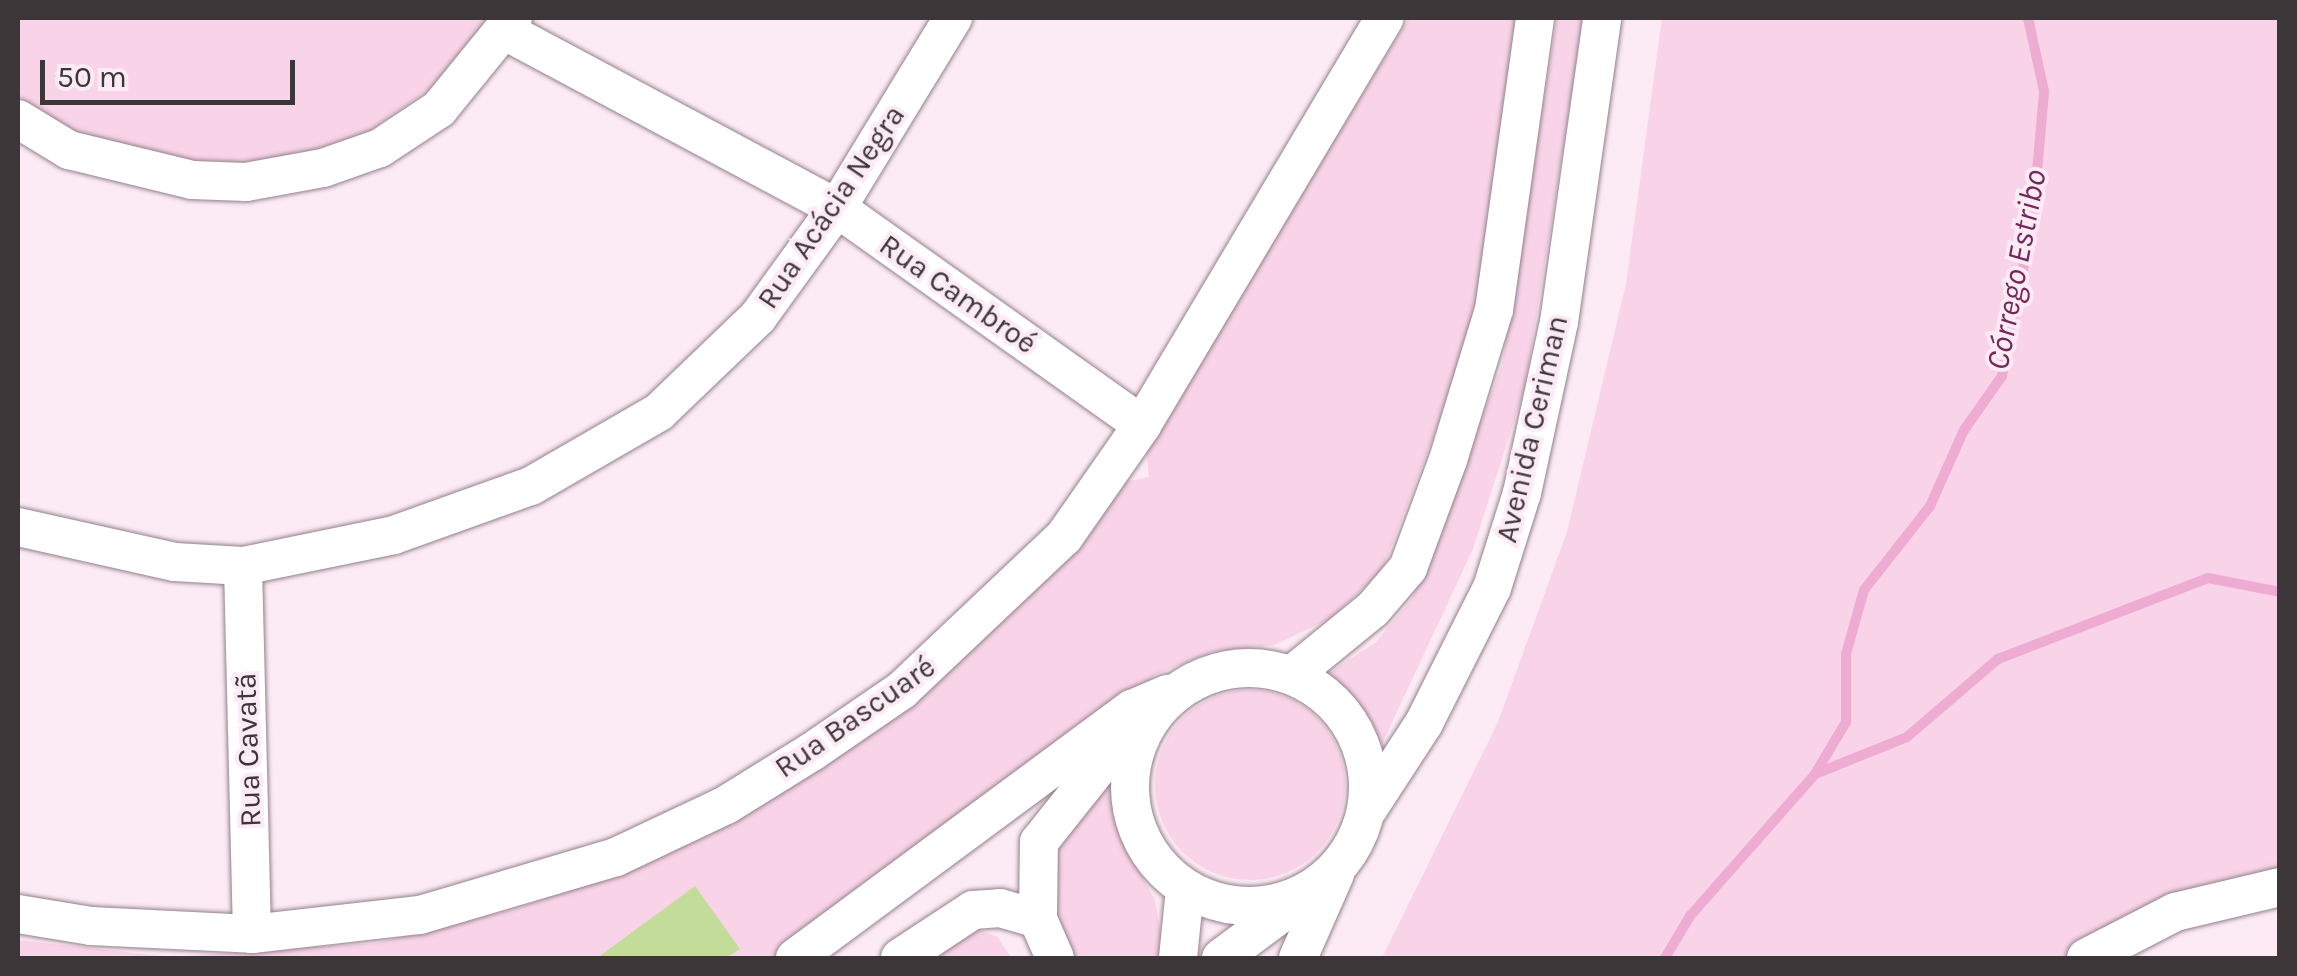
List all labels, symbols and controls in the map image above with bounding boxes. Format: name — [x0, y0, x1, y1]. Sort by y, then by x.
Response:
scale bar — [45, 40, 300, 102]
text: 50 m — [57, 59, 127, 95]
street label: Rua Acácia Negra — [750, 98, 912, 316]
water label: Córrego Estribo — [1979, 167, 2055, 373]
street label: Rua Cambroé — [872, 227, 1044, 361]
street label: Avenida Ceriman — [1488, 312, 1576, 546]
street label: Rua Bascuaré — [768, 648, 942, 786]
street label: Rua Cavatã — [227, 672, 269, 828]

